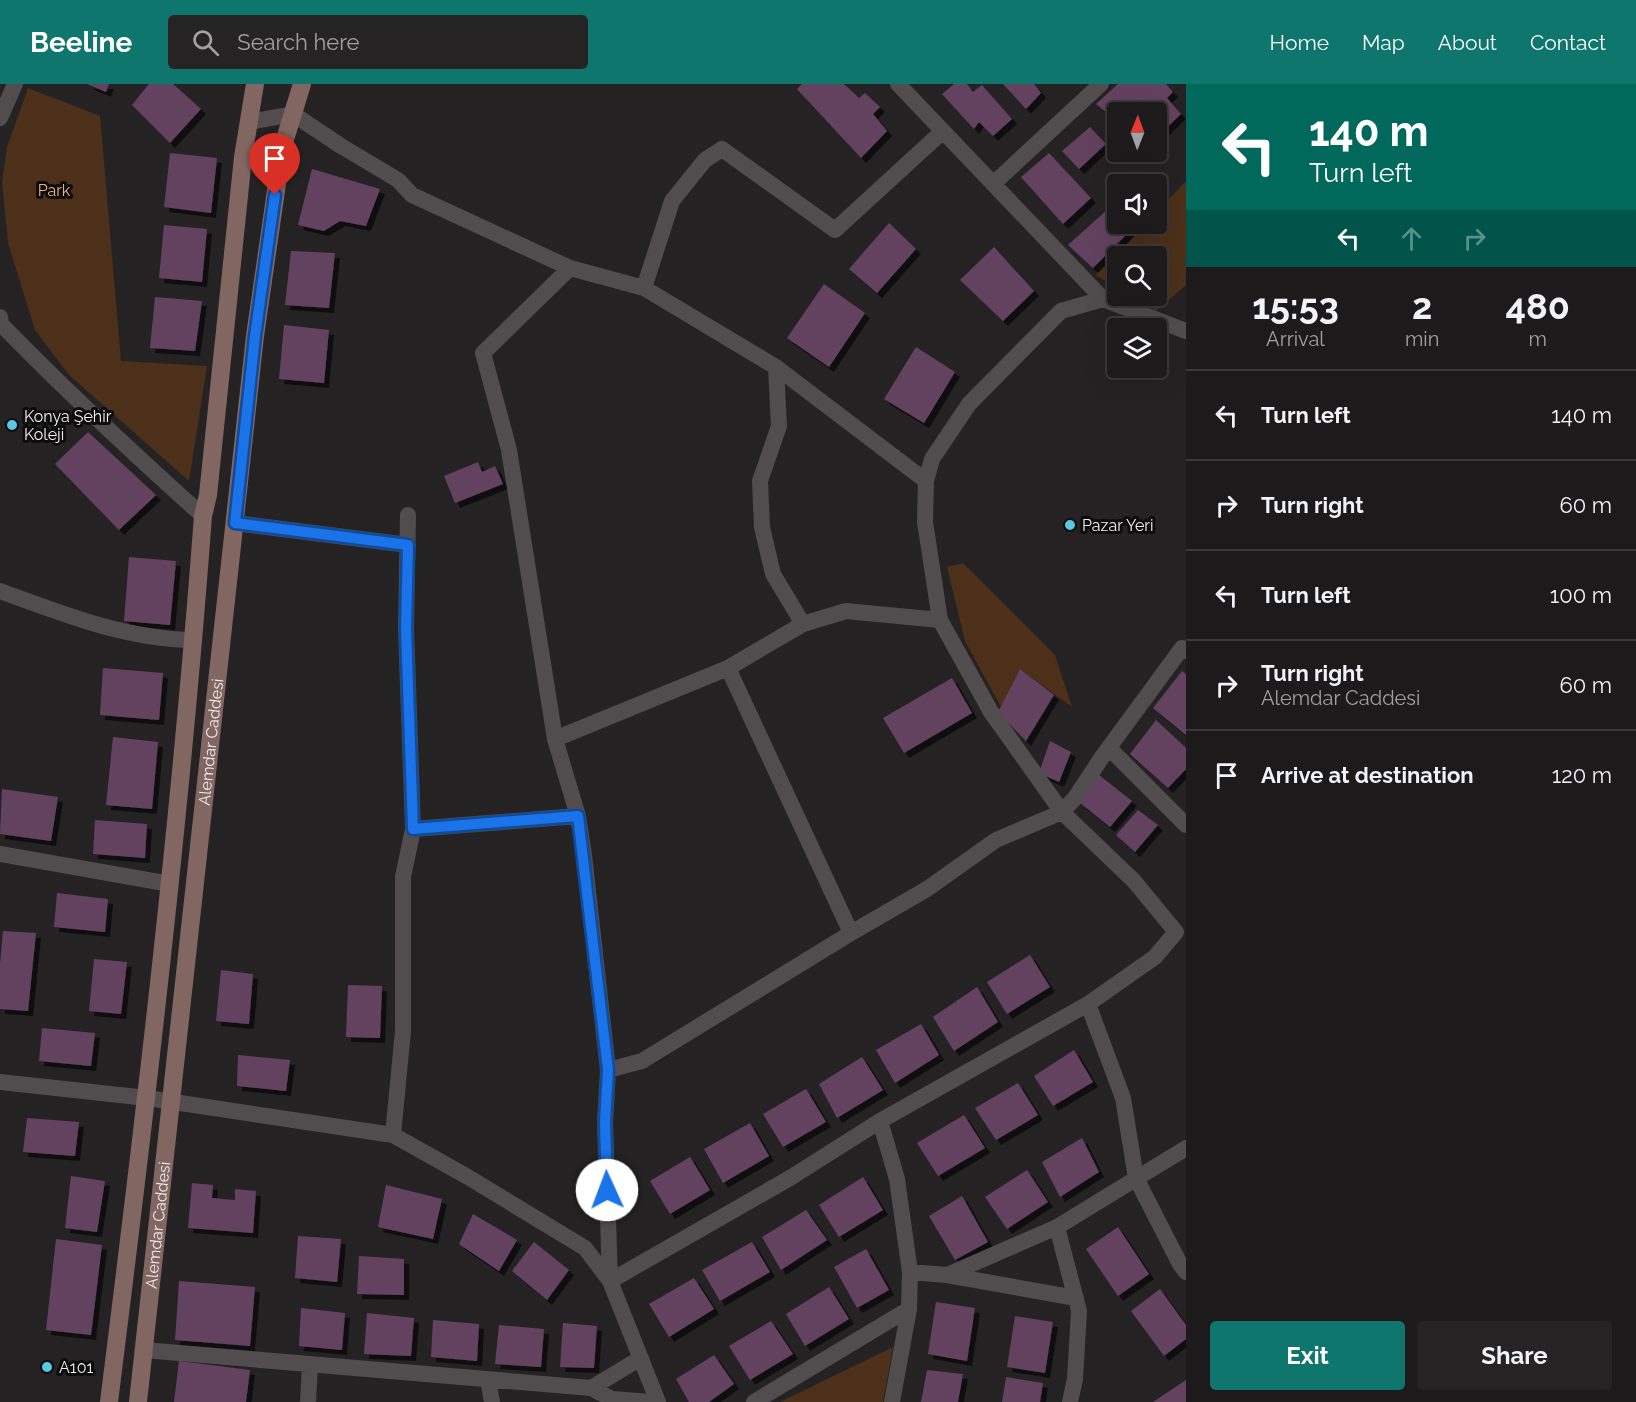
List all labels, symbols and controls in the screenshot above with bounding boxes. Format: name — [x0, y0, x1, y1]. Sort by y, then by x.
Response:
search box — [168, 15, 588, 69]
text: Beeline — [30, 26, 132, 59]
icon: search — [189, 26, 222, 59]
text: Search here — [237, 29, 359, 55]
text: Home — [1270, 30, 1329, 55]
text: Map — [1362, 30, 1405, 55]
text: About — [1438, 30, 1497, 55]
text: Contact — [1530, 30, 1606, 55]
north arrow — [1107, 102, 1167, 162]
map controls — [1107, 102, 1167, 378]
text: 140 m — [1309, 107, 1429, 156]
icon: left — [1210, 108, 1288, 186]
pin — [249, 133, 300, 195]
icon: arrive — [258, 142, 291, 175]
text: Turn left — [1309, 157, 1412, 188]
button: sound — [1107, 174, 1167, 234]
park label: Park — [38, 181, 71, 200]
icon: left — [1332, 222, 1365, 255]
icon: ahead — [1395, 222, 1428, 255]
icon: right — [1458, 222, 1491, 255]
button: search — [1107, 246, 1167, 306]
text: 15:53 — [1252, 285, 1339, 327]
text: 2 — [1412, 285, 1432, 327]
text: 480 — [1505, 285, 1570, 327]
button: layers — [1107, 318, 1167, 378]
text: Arrival — [1266, 327, 1325, 351]
text: min — [1405, 327, 1439, 351]
text: m — [1528, 327, 1547, 351]
icon: left — [1210, 399, 1243, 432]
text: Turn left — [1261, 402, 1351, 428]
text: 140 m — [1551, 402, 1612, 428]
place label: Konya Şehir Koleji — [24, 407, 112, 444]
marker: Konya Şehir Koleji — [5, 418, 19, 432]
icon: right — [1210, 489, 1243, 522]
text: Turn right — [1261, 492, 1364, 518]
text: 60 m — [1559, 492, 1612, 518]
place label: Pazar Yeri — [1082, 516, 1153, 535]
marker: Pazar Yeri — [1063, 518, 1077, 532]
icon: left — [1210, 579, 1243, 612]
text: Turn left — [1261, 582, 1351, 608]
text: 100 m — [1550, 582, 1612, 608]
text: Turn right — [1261, 660, 1364, 686]
icon: right — [1210, 669, 1243, 702]
text: 60 m — [1559, 672, 1612, 698]
street label: Alemdar Caddesi — [195, 678, 227, 806]
text: Alemdar Caddesi — [1261, 686, 1420, 710]
icon: arrive — [1210, 759, 1243, 792]
text: Arrive at destination — [1261, 762, 1474, 788]
text: 120 m — [1552, 762, 1612, 788]
position arrow — [575, 1158, 639, 1222]
street label: Alemdar Caddesi — [142, 1161, 174, 1290]
button: Exit — [1210, 1321, 1405, 1390]
button: Share — [1417, 1321, 1612, 1390]
place label: A101 — [59, 1358, 93, 1377]
marker: A101 — [40, 1360, 54, 1374]

